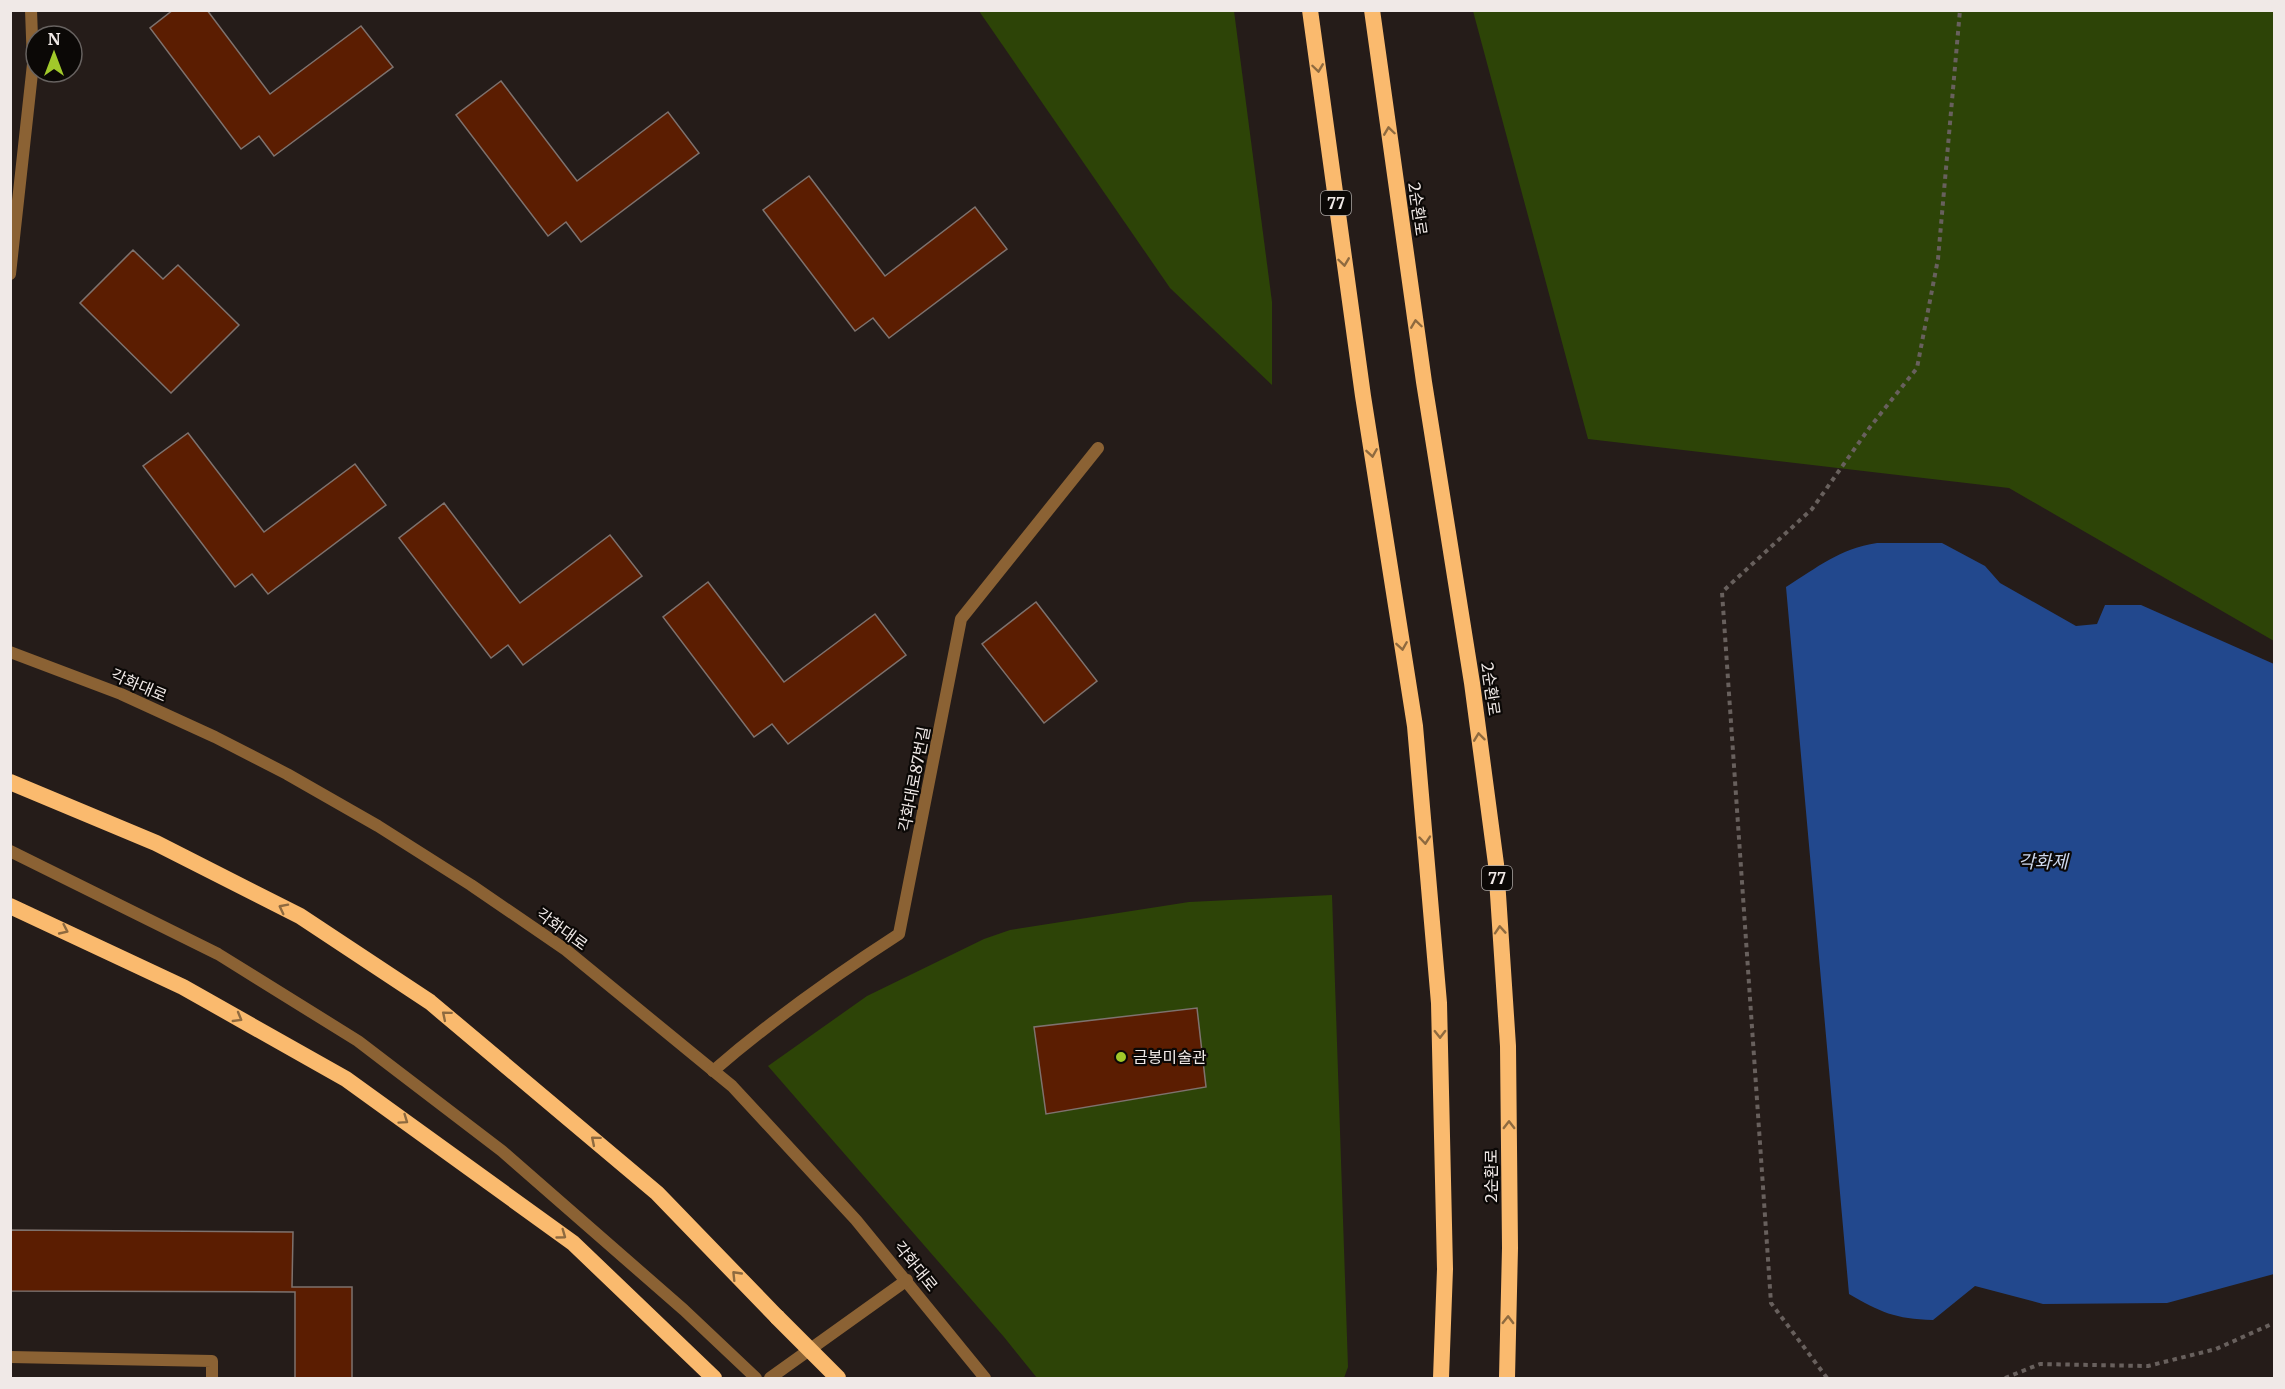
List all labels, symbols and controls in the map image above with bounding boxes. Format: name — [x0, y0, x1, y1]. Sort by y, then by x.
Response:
north arrow — [24, 24, 84, 84]
text: N — [48, 29, 61, 49]
one-way arrow — [1311, 64, 1323, 73]
one-way arrow — [1383, 127, 1395, 136]
street label: 2순환로 — [1404, 181, 1432, 237]
road number: 77 — [1321, 191, 1351, 215]
one-way arrow — [1338, 257, 1350, 266]
one-way arrow — [1410, 320, 1422, 329]
one-way arrow — [1365, 448, 1378, 458]
one-way arrow — [1396, 641, 1408, 651]
street label: 2순환로 — [1477, 661, 1505, 717]
street label: 각화대로 — [108, 664, 170, 706]
street label: 각화대로87번길 — [894, 725, 934, 833]
one-way arrow — [1474, 732, 1486, 741]
one-way arrow — [1418, 835, 1431, 844]
water label: 각화제 — [2018, 850, 2070, 873]
road number: 77 — [1482, 866, 1512, 890]
one-way arrow — [279, 904, 289, 915]
street label: 각화대로 — [532, 904, 592, 955]
one-way arrow — [57, 923, 68, 935]
one-way arrow — [1494, 926, 1507, 935]
one-way arrow — [232, 1011, 242, 1022]
one-way arrow — [442, 1011, 453, 1022]
one-way arrow — [1433, 1030, 1446, 1039]
place label: 금봉미술관 — [1133, 1047, 1207, 1067]
marker: 금봉미술관 — [1114, 1050, 1128, 1064]
one-way arrow — [397, 1113, 408, 1124]
one-way arrow — [1503, 1121, 1515, 1130]
one-way arrow — [591, 1137, 602, 1148]
street label: 2순환로 — [1481, 1149, 1501, 1203]
one-way arrow — [555, 1227, 566, 1238]
street label: 각화대로 — [890, 1237, 942, 1295]
one-way arrow — [732, 1271, 743, 1281]
one-way arrow — [1502, 1316, 1514, 1325]

